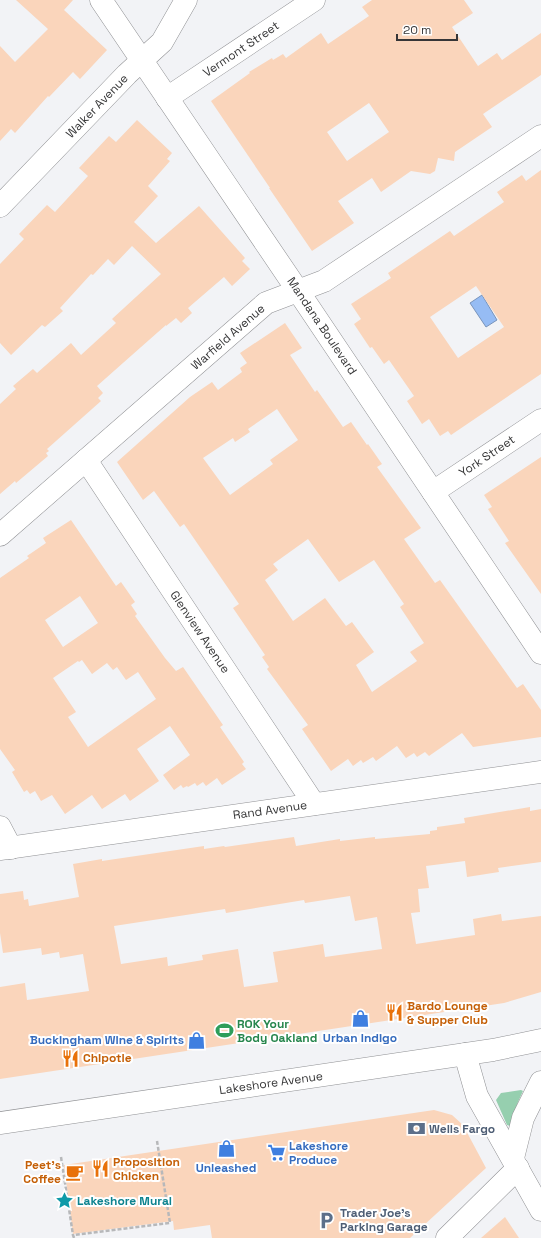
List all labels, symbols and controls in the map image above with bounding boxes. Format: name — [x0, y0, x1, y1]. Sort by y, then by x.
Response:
scale bar — [397, 16, 457, 42]
street label: Vermont Street — [200, 18, 282, 80]
text: 20 m — [403, 22, 431, 38]
street label: Walker Avenue — [62, 70, 132, 142]
street label: Mandana Boulevard — [283, 274, 361, 378]
street label: Warfield Avenue — [188, 301, 268, 373]
street label: York Street — [456, 431, 518, 481]
street label: Glenview Avenue — [166, 588, 234, 676]
street label: Rand Avenue — [232, 797, 308, 823]
place label: Bardo Lounge & Supper Club — [407, 998, 488, 1028]
restaurant icon: Bardo Lounge & Supper Club — [384, 1003, 404, 1023]
shop icon: Urban Indigo — [350, 1009, 370, 1029]
place label: ROK Your Body Oakland — [237, 1016, 317, 1046]
sports icon: ROK Your Body Oakland — [214, 1021, 234, 1041]
shop icon: Buckingham Wine & Spirits — [187, 1030, 207, 1050]
place label: Urban Indigo — [323, 1030, 397, 1046]
place label: Buckingham Wine & Spirits — [30, 1032, 184, 1048]
restaurant icon: Chipotle — [60, 1048, 80, 1068]
place label: Chipotle — [83, 1050, 132, 1066]
street label: Lakeshore Avenue — [218, 1068, 324, 1098]
bank icon: Wells Fargo — [406, 1119, 426, 1139]
place label: Wells Fargo — [429, 1121, 495, 1137]
place label: Lakeshore Produce — [289, 1138, 348, 1168]
shop icon: Unleashed — [216, 1139, 236, 1159]
supermarket icon: Lakeshore Produce — [266, 1143, 286, 1163]
place label: Proposition Chicken — [113, 1154, 180, 1184]
place label: Peet's Coffee — [23, 1157, 61, 1187]
restaurant icon: Proposition Chicken — [90, 1159, 110, 1179]
place label: Unleashed — [196, 1160, 256, 1176]
cafe icon: Peet's Coffee — [64, 1162, 84, 1182]
place icon: Lakeshore Mural — [54, 1191, 74, 1211]
place label: Lakeshore Mural — [77, 1193, 172, 1209]
place label: Trader Joe's Parking Garage — [340, 1205, 428, 1235]
parking icon: Trader Joe's Parking Garage — [317, 1210, 337, 1230]

